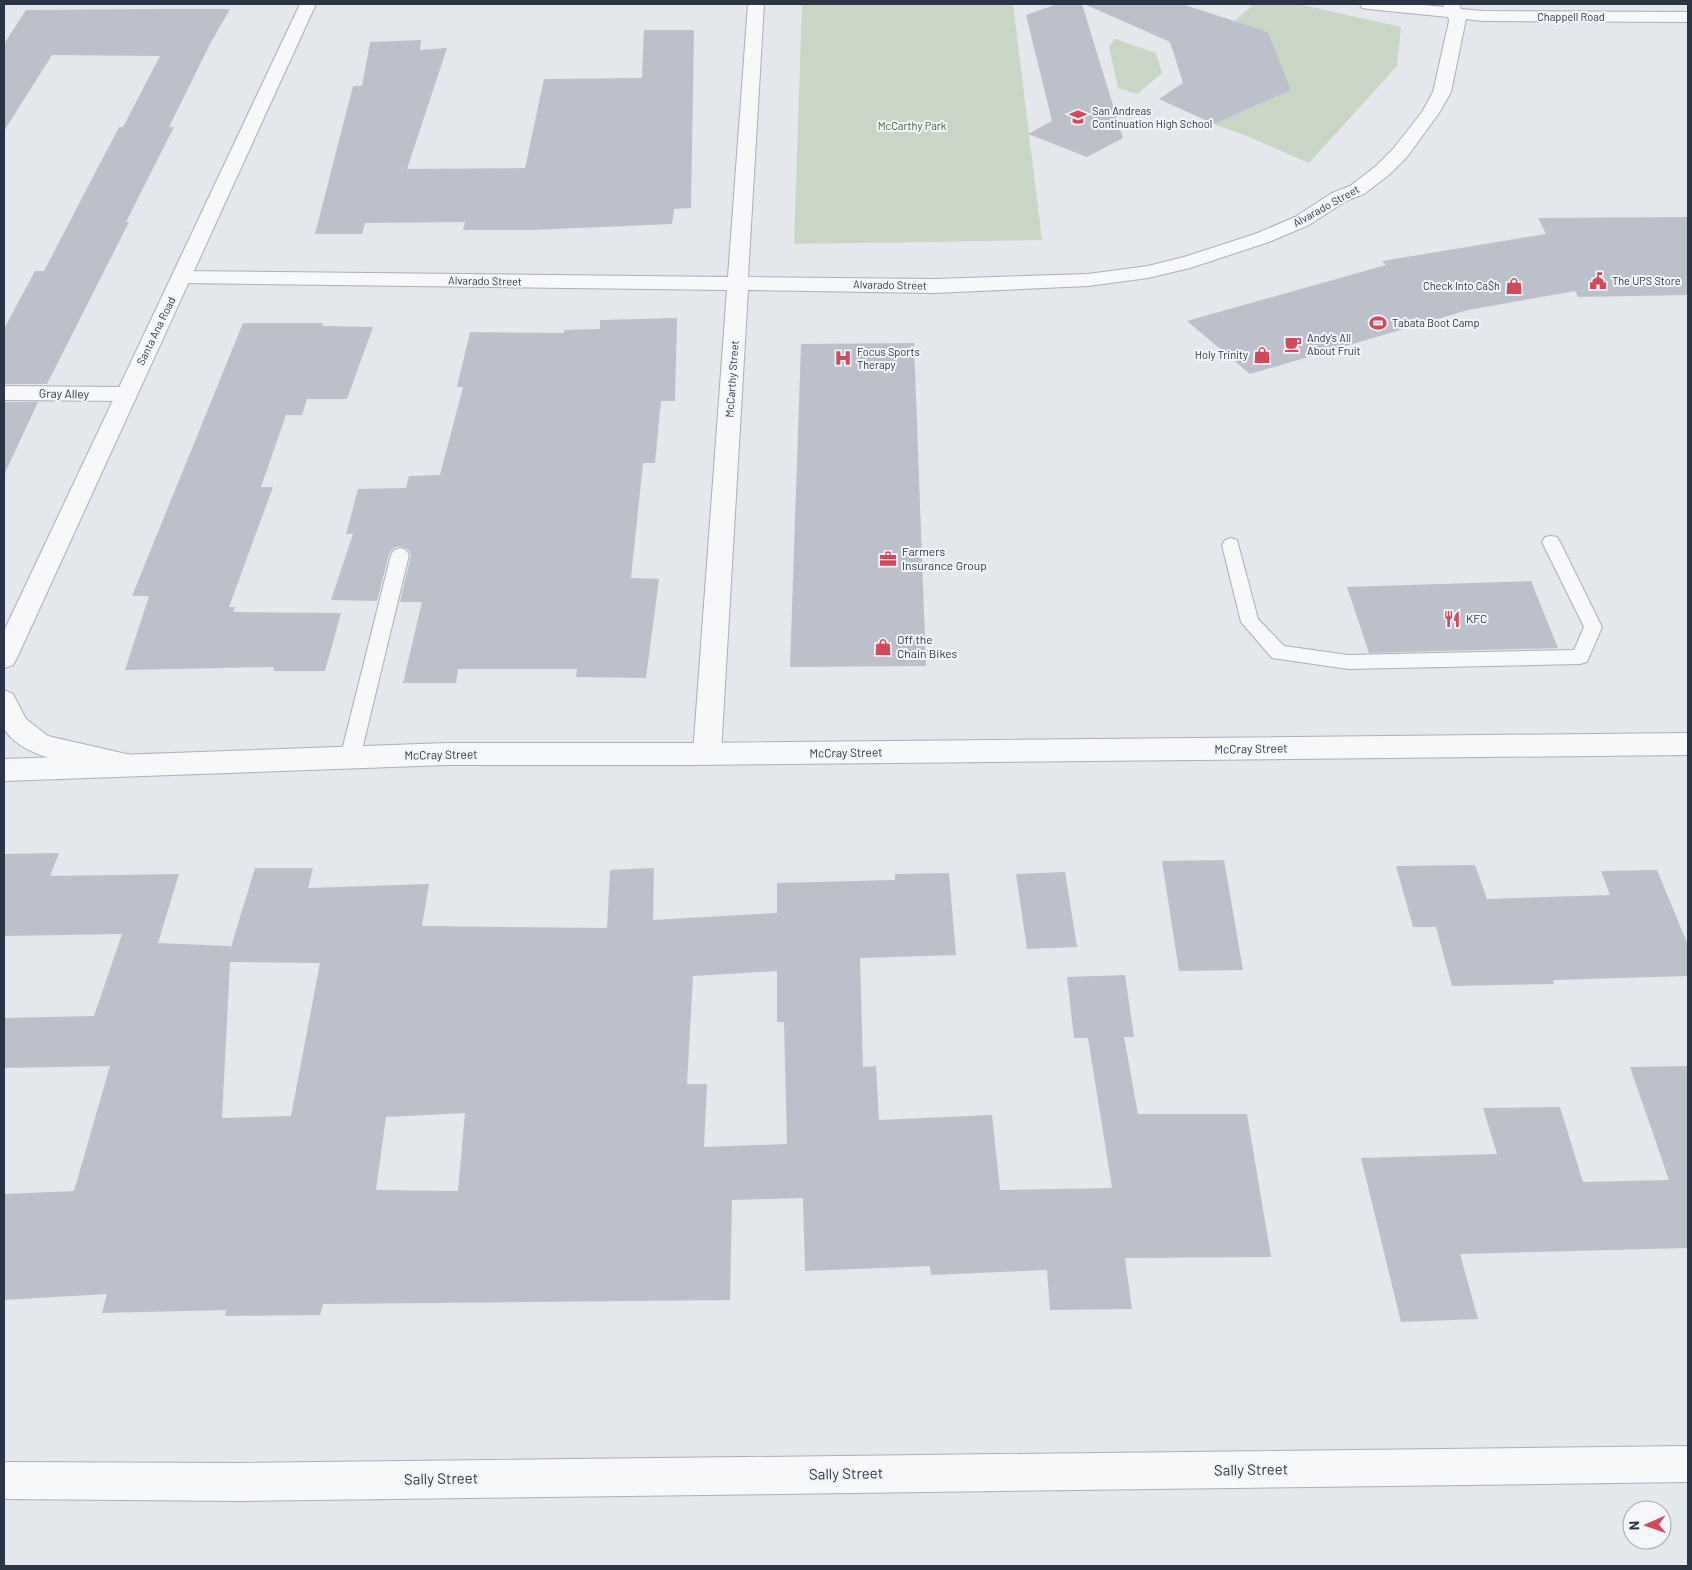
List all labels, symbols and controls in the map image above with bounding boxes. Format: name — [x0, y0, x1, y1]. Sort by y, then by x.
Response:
street label: Chappell Road — [1537, 10, 1605, 23]
place label: San Andreas Continuation High School — [1092, 104, 1212, 130]
school or university icon: San Andreas Continuation High School — [1068, 107, 1088, 127]
park label: McCarthy Park — [878, 119, 947, 132]
street label: Alvarado Street — [1290, 182, 1361, 229]
public building icon: The UPS Store — [1588, 271, 1608, 291]
street label: Alvarado Street — [448, 273, 522, 288]
place label: The UPS Store — [1612, 274, 1681, 287]
shop icon: Check Into Ca$h — [1504, 276, 1524, 296]
street label: Alvarado Street — [853, 277, 927, 292]
place label: Check Into Ca$h — [1423, 279, 1500, 292]
street label: Santa Ana Road — [133, 294, 178, 367]
sports icon: Tabata Boot Camp — [1368, 313, 1388, 333]
place label: Tabata Boot Camp — [1392, 316, 1480, 329]
place label: Andy's All About Fruit — [1307, 331, 1361, 357]
cafe icon: Andy's All About Fruit — [1283, 334, 1303, 354]
street label: McCarthy Street — [722, 340, 741, 418]
place label: Focus Sports Therapy — [857, 345, 920, 371]
shop icon: Holy Trinity — [1252, 345, 1272, 365]
hospital icon: Focus Sports Therapy — [833, 348, 853, 368]
place label: Holy Trinity — [1195, 348, 1248, 361]
street label: Gray Alley — [39, 386, 90, 400]
place label: Farmers Insurance Group — [902, 544, 987, 572]
office icon: Farmers Insurance Group — [878, 549, 898, 569]
restaurant icon: KFC — [1442, 609, 1462, 629]
place label: KFC — [1466, 611, 1487, 625]
place label: Off the Chain Bikes — [897, 632, 957, 660]
shop icon: Off the Chain Bikes — [873, 637, 893, 657]
street label: McCray Street — [1214, 740, 1288, 756]
street label: McCray Street — [809, 744, 883, 760]
street label: McCray Street — [404, 746, 478, 762]
street label: Sally Street — [1214, 1459, 1288, 1479]
street label: Sally Street — [809, 1463, 883, 1483]
street label: Sally Street — [404, 1468, 478, 1488]
north arrow — [1622, 1500, 1672, 1550]
text: N — [1625, 1521, 1642, 1530]

